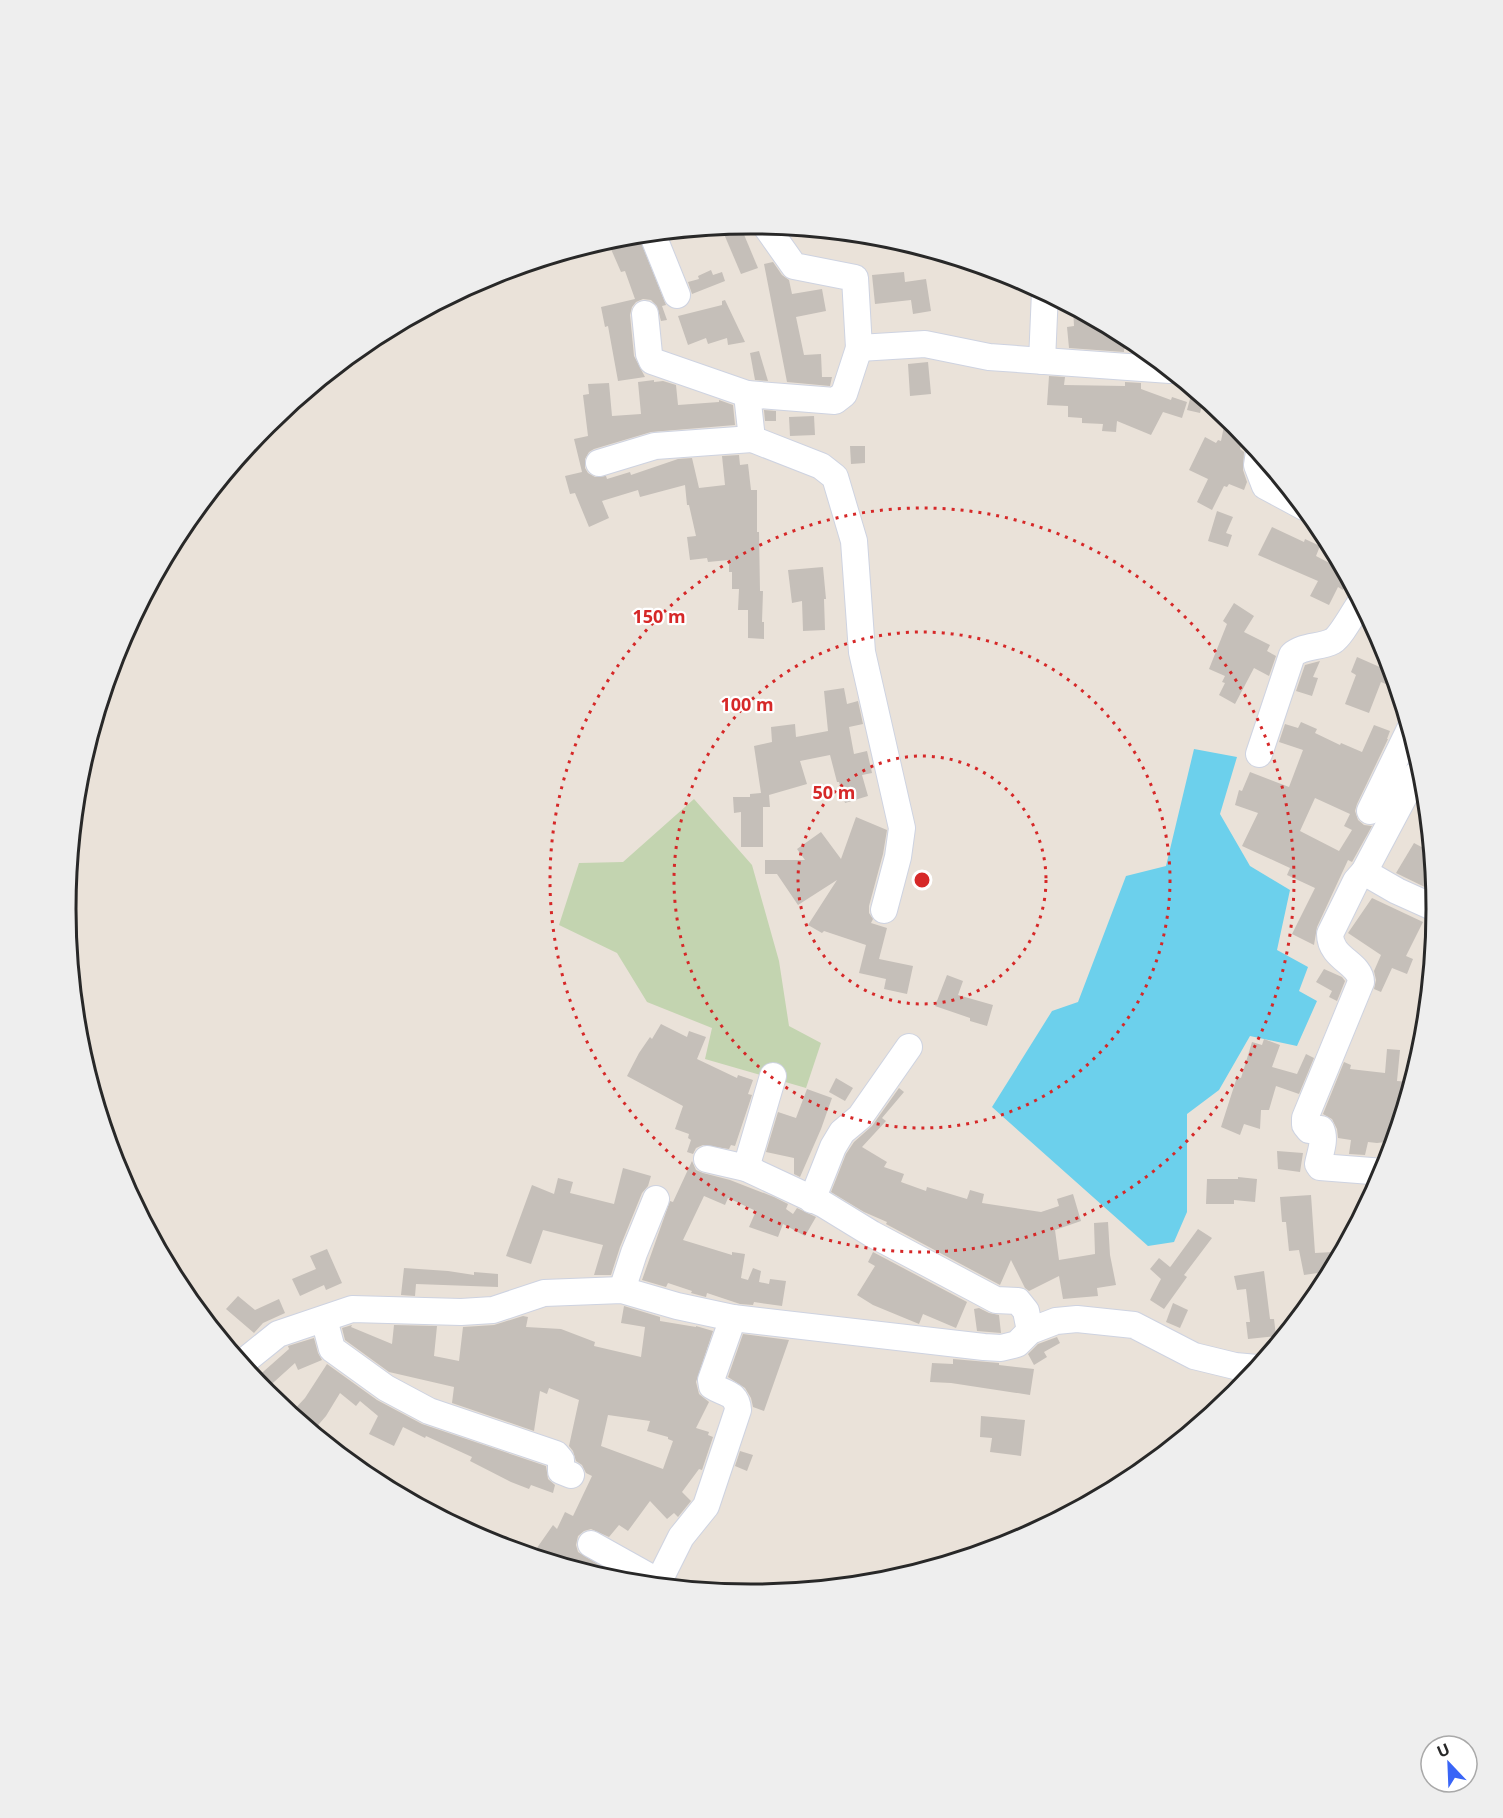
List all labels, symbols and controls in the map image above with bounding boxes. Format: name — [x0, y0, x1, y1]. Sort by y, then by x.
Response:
text: 150 m — [632, 604, 686, 628]
text: 100 m — [720, 692, 774, 716]
text: 50 m — [813, 780, 855, 804]
centre of rings — [912, 870, 932, 890]
north arrow — [1419, 1734, 1479, 1794]
text: U — [1433, 1738, 1453, 1763]

